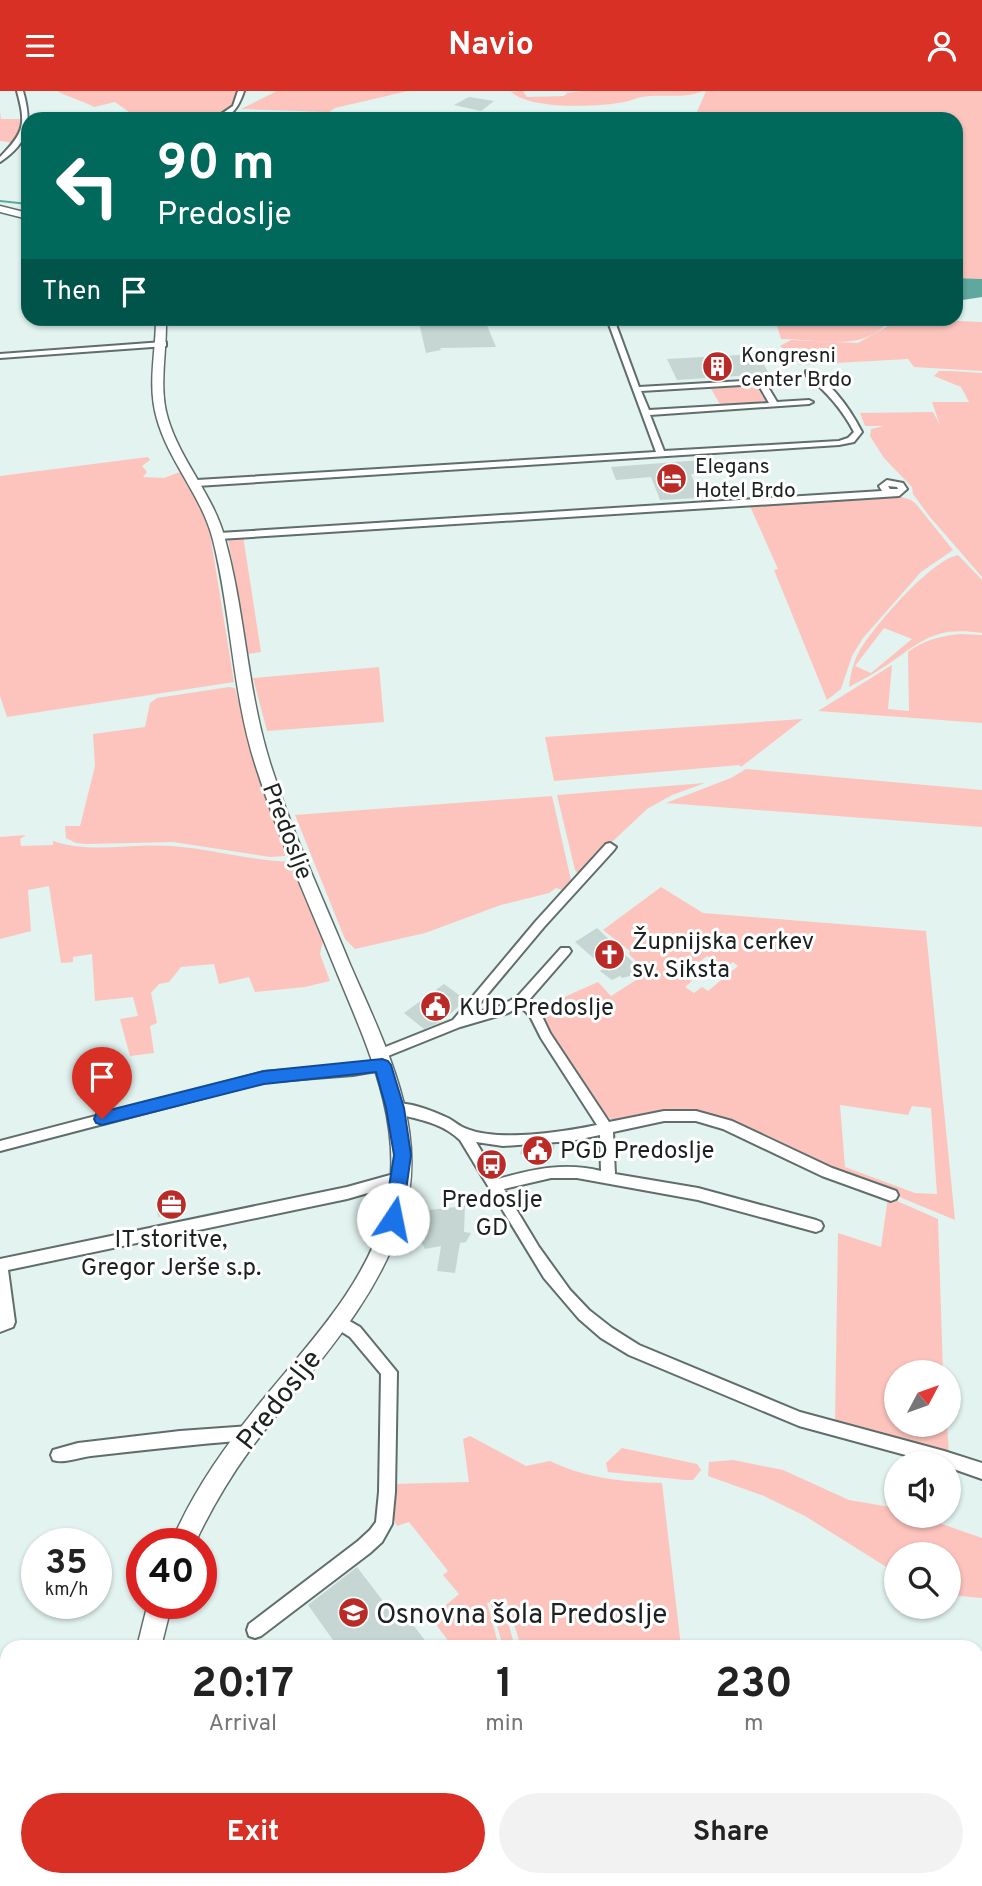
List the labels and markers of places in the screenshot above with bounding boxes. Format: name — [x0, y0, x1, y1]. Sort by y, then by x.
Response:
place label: Kongresni center Brdo — [741, 343, 852, 394]
building icon: Kongresni center Brdo — [701, 350, 735, 384]
place label: Elegans Hotel Brdo — [695, 454, 796, 505]
hotel icon: Elegans Hotel Brdo — [655, 461, 689, 495]
place label: Župnijska cerkev sv. Siksta — [632, 926, 814, 986]
church icon: Župnijska cerkev sv. Siksta — [592, 938, 626, 972]
public building icon: KUD Predoslje — [419, 990, 453, 1024]
place label: KUD Predoslje — [459, 994, 614, 1024]
pin — [72, 1047, 132, 1119]
public building icon: PGD Predoslje — [520, 1133, 554, 1167]
place label: PGD Predoslje — [560, 1137, 715, 1167]
bus stop icon: Predoslje GD — [475, 1148, 509, 1182]
place label: Predoslje GD — [441, 1186, 543, 1244]
office icon: IT storitve, Gregor Jerše s.p. — [154, 1188, 188, 1222]
place label: IT storitve, Gregor Jerše s.p. — [81, 1226, 261, 1284]
school or university icon: Osnovna šola Predoslje — [336, 1596, 370, 1630]
place label: Osnovna šola Predoslje — [376, 1598, 667, 1634]

